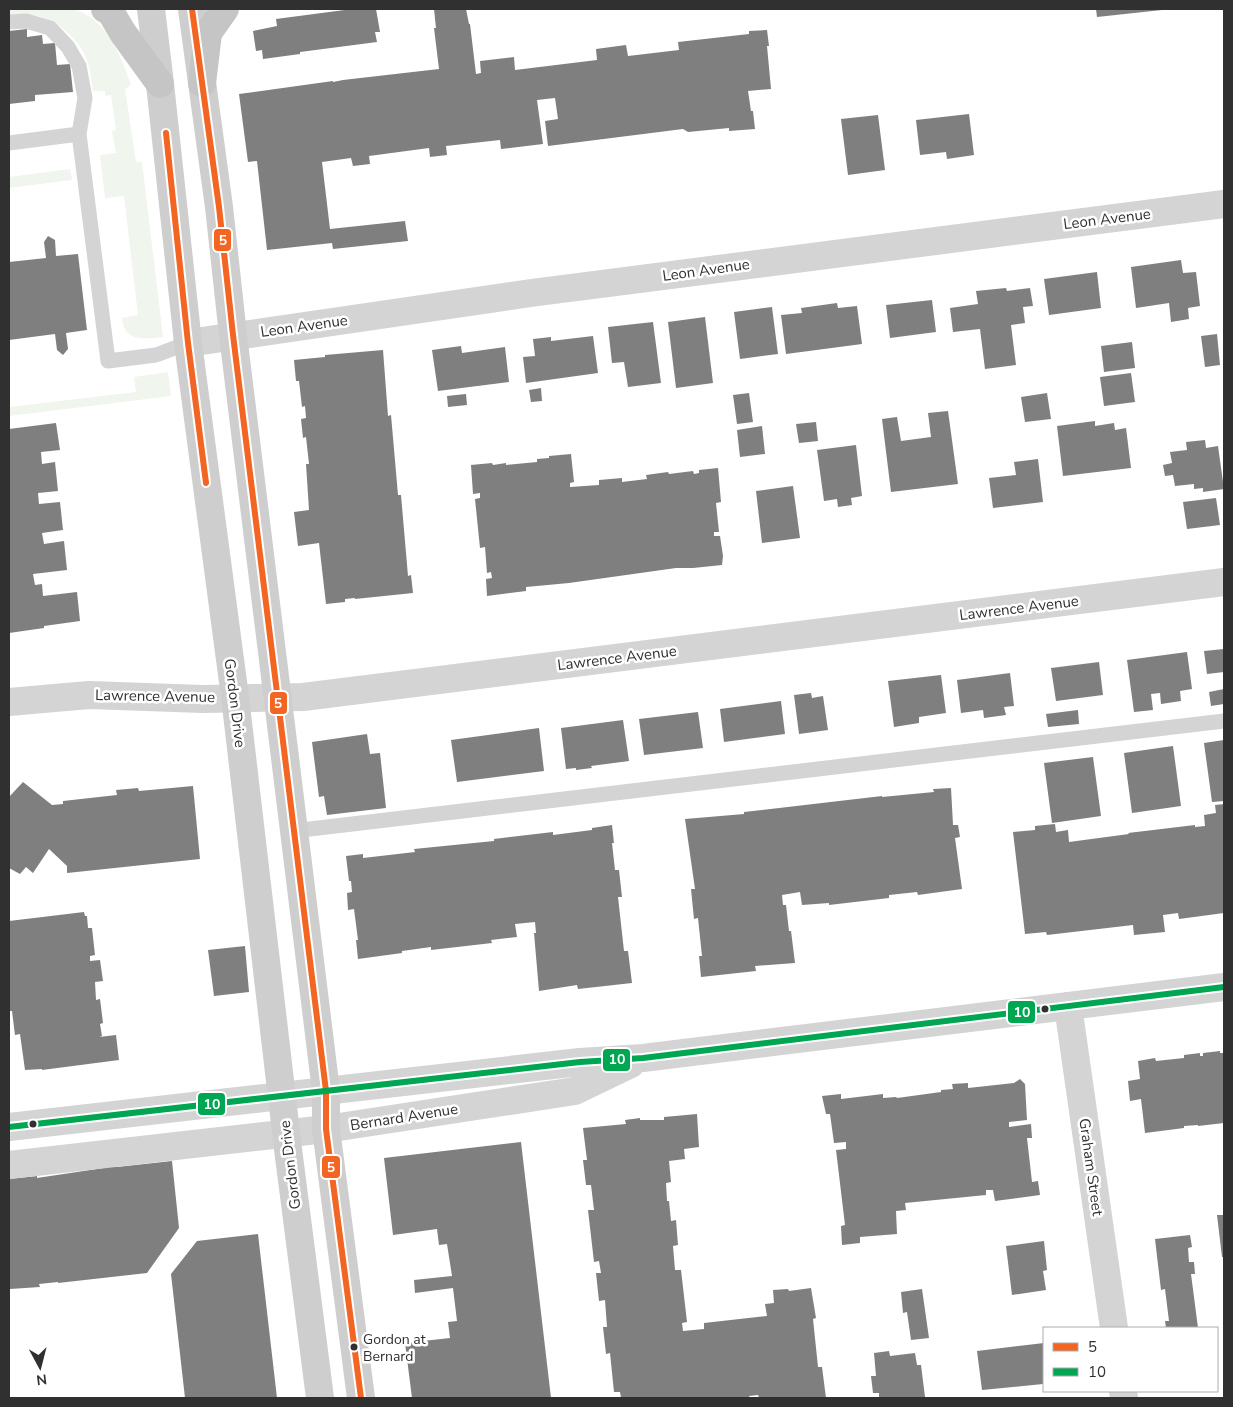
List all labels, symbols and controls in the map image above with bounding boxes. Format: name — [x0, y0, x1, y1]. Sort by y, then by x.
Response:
street label: Leon Avenue — [1062, 204, 1152, 234]
line badge: 5 — [213, 228, 232, 252]
text: 5 — [219, 231, 227, 250]
street label: Leon Avenue — [661, 254, 751, 286]
street label: Leon Avenue — [259, 310, 349, 342]
street label: Lawrence Avenue — [958, 591, 1080, 625]
street label: Lawrence Avenue — [556, 641, 678, 675]
street label: Gordon Drive — [220, 657, 250, 749]
street label: Lawrence Avenue — [95, 685, 215, 707]
line badge: 5 — [269, 691, 288, 715]
text: 5 — [274, 694, 282, 713]
line badge: 10 — [1007, 1000, 1036, 1024]
text: 10 — [1014, 1003, 1030, 1022]
unlabelled marker — [1040, 1004, 1050, 1014]
line badge: 10 — [602, 1048, 631, 1072]
text: 10 — [609, 1050, 625, 1069]
line badge: 10 — [197, 1092, 226, 1116]
text: 10 — [204, 1095, 220, 1114]
street label: Bernard Avenue — [349, 1099, 459, 1135]
street label: Graham Street — [1074, 1117, 1108, 1218]
unlabelled marker — [28, 1119, 38, 1129]
street label: Gordon Drive — [275, 1119, 305, 1211]
line badge: 5 — [321, 1155, 341, 1179]
text: 5 — [327, 1158, 335, 1177]
legend — [1043, 1327, 1218, 1392]
place label: Gordon at Bernard — [363, 1330, 426, 1366]
text: 5 — [1088, 1337, 1097, 1357]
north arrow — [15, 1342, 65, 1392]
marker: Gordon at Bernard — [349, 1342, 359, 1352]
text: 10 — [1088, 1362, 1106, 1382]
text: N — [35, 1369, 48, 1389]

